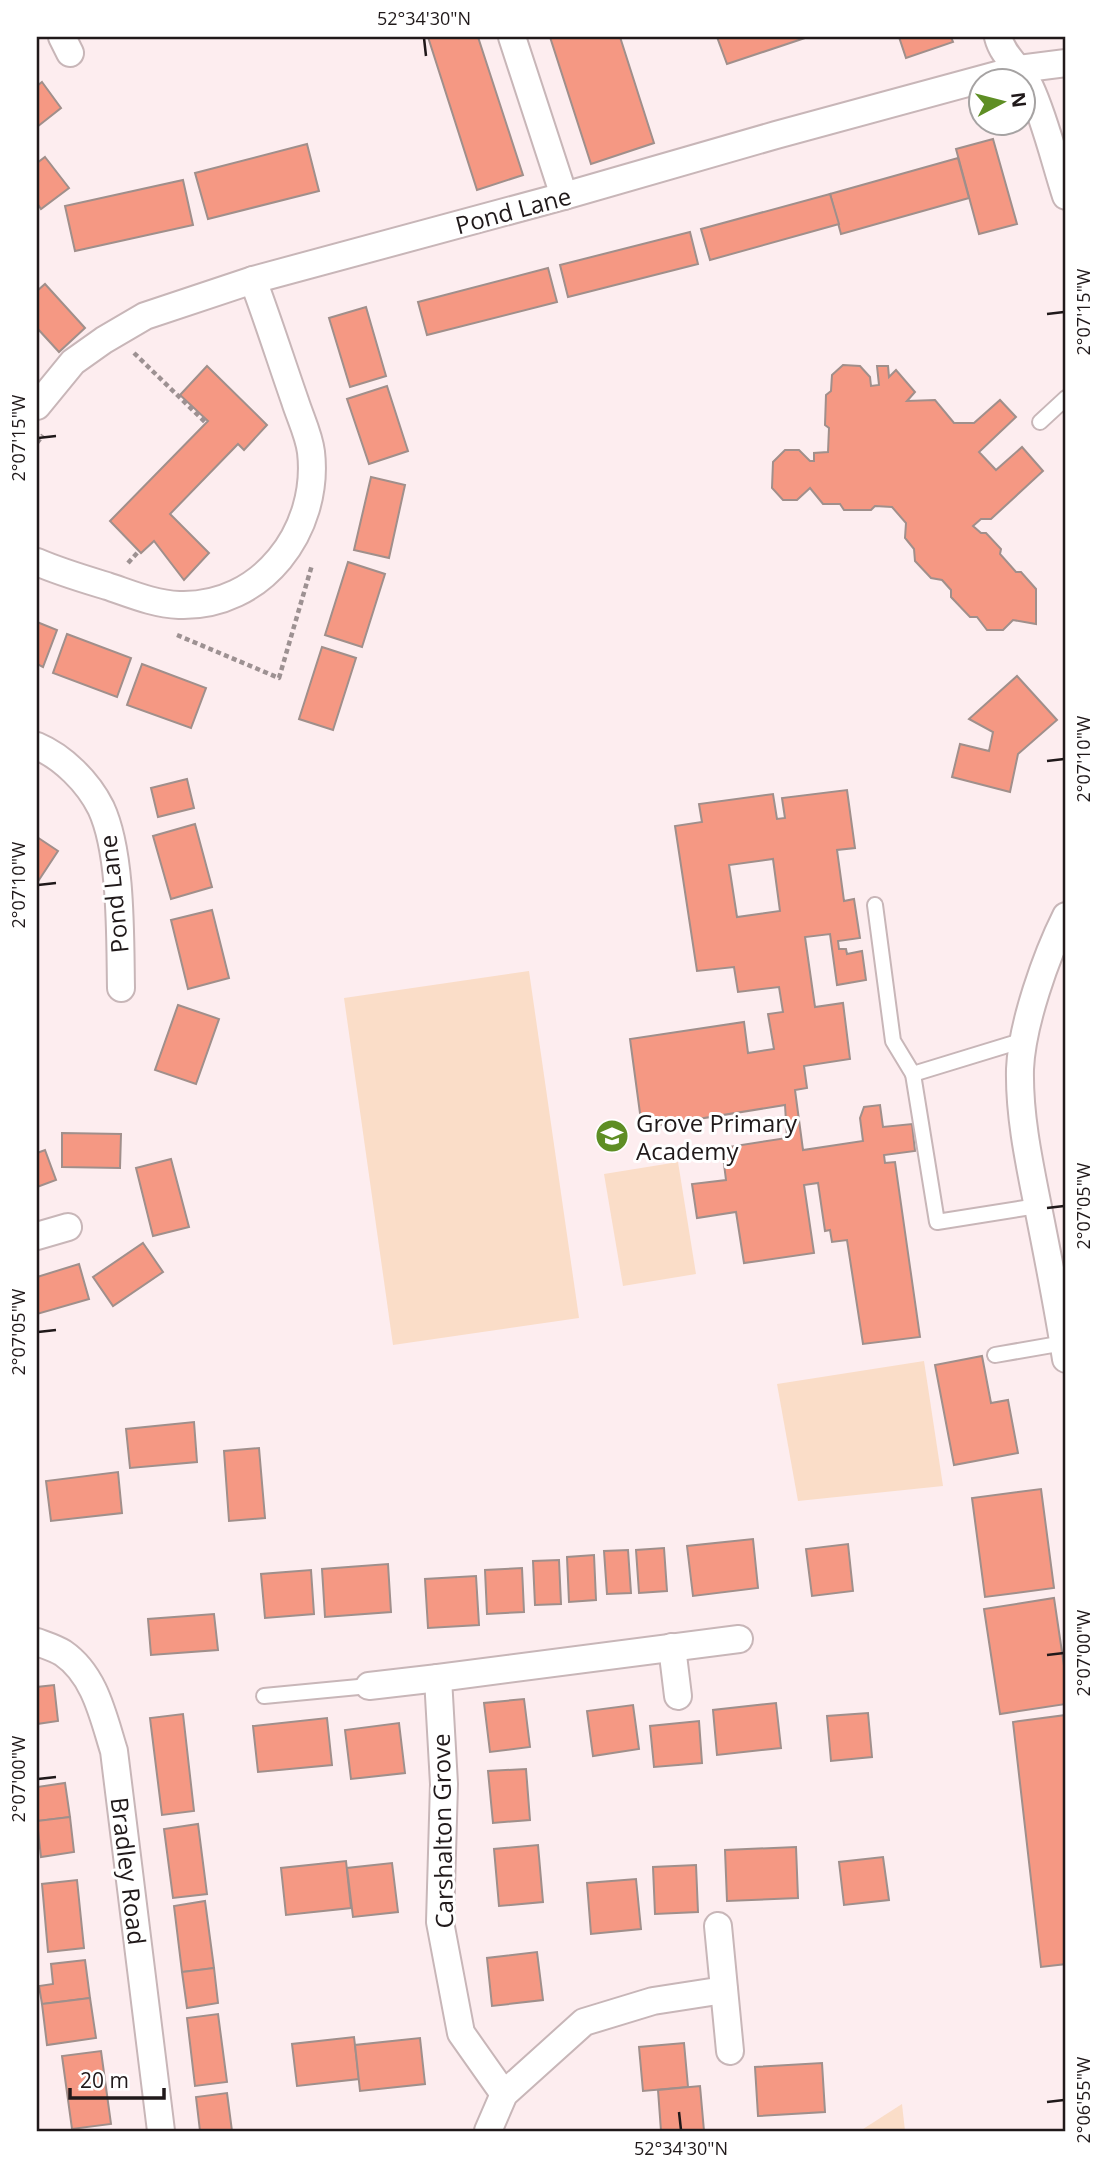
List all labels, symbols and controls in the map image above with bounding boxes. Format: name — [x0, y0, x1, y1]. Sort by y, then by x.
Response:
text: 52°34'30"N — [377, 6, 471, 30]
north arrow — [967, 66, 1036, 136]
text: N — [1005, 91, 1033, 109]
street label: Pond Lane — [451, 179, 575, 241]
text: 2°07'15"W — [1071, 268, 1095, 355]
text: 2°07'15"W — [6, 394, 30, 481]
text: 2°07'10"W — [1071, 715, 1095, 802]
street label: Pond Lane — [90, 833, 136, 955]
text: 2°07'10"W — [6, 841, 30, 928]
place label: Grove Primary Academy — [636, 1106, 798, 1167]
school or university icon: Grove Primary Academy — [593, 1117, 631, 1155]
text: 2°07'05"W — [1071, 1162, 1095, 1249]
text: 2°07'05"W — [6, 1288, 30, 1375]
text: 2°07'00"W — [1071, 1609, 1095, 1696]
street label: Carshalton Grove — [424, 1733, 460, 1929]
text: 2°07'00"W — [6, 1735, 30, 1822]
street label: Bradley Road — [104, 1795, 154, 1947]
scale bar — [70, 2056, 164, 2100]
text: 2°06'55"W — [1071, 2056, 1095, 2143]
text: 20 m — [80, 2066, 129, 2094]
text: 52°34'30"N — [634, 2136, 728, 2160]

